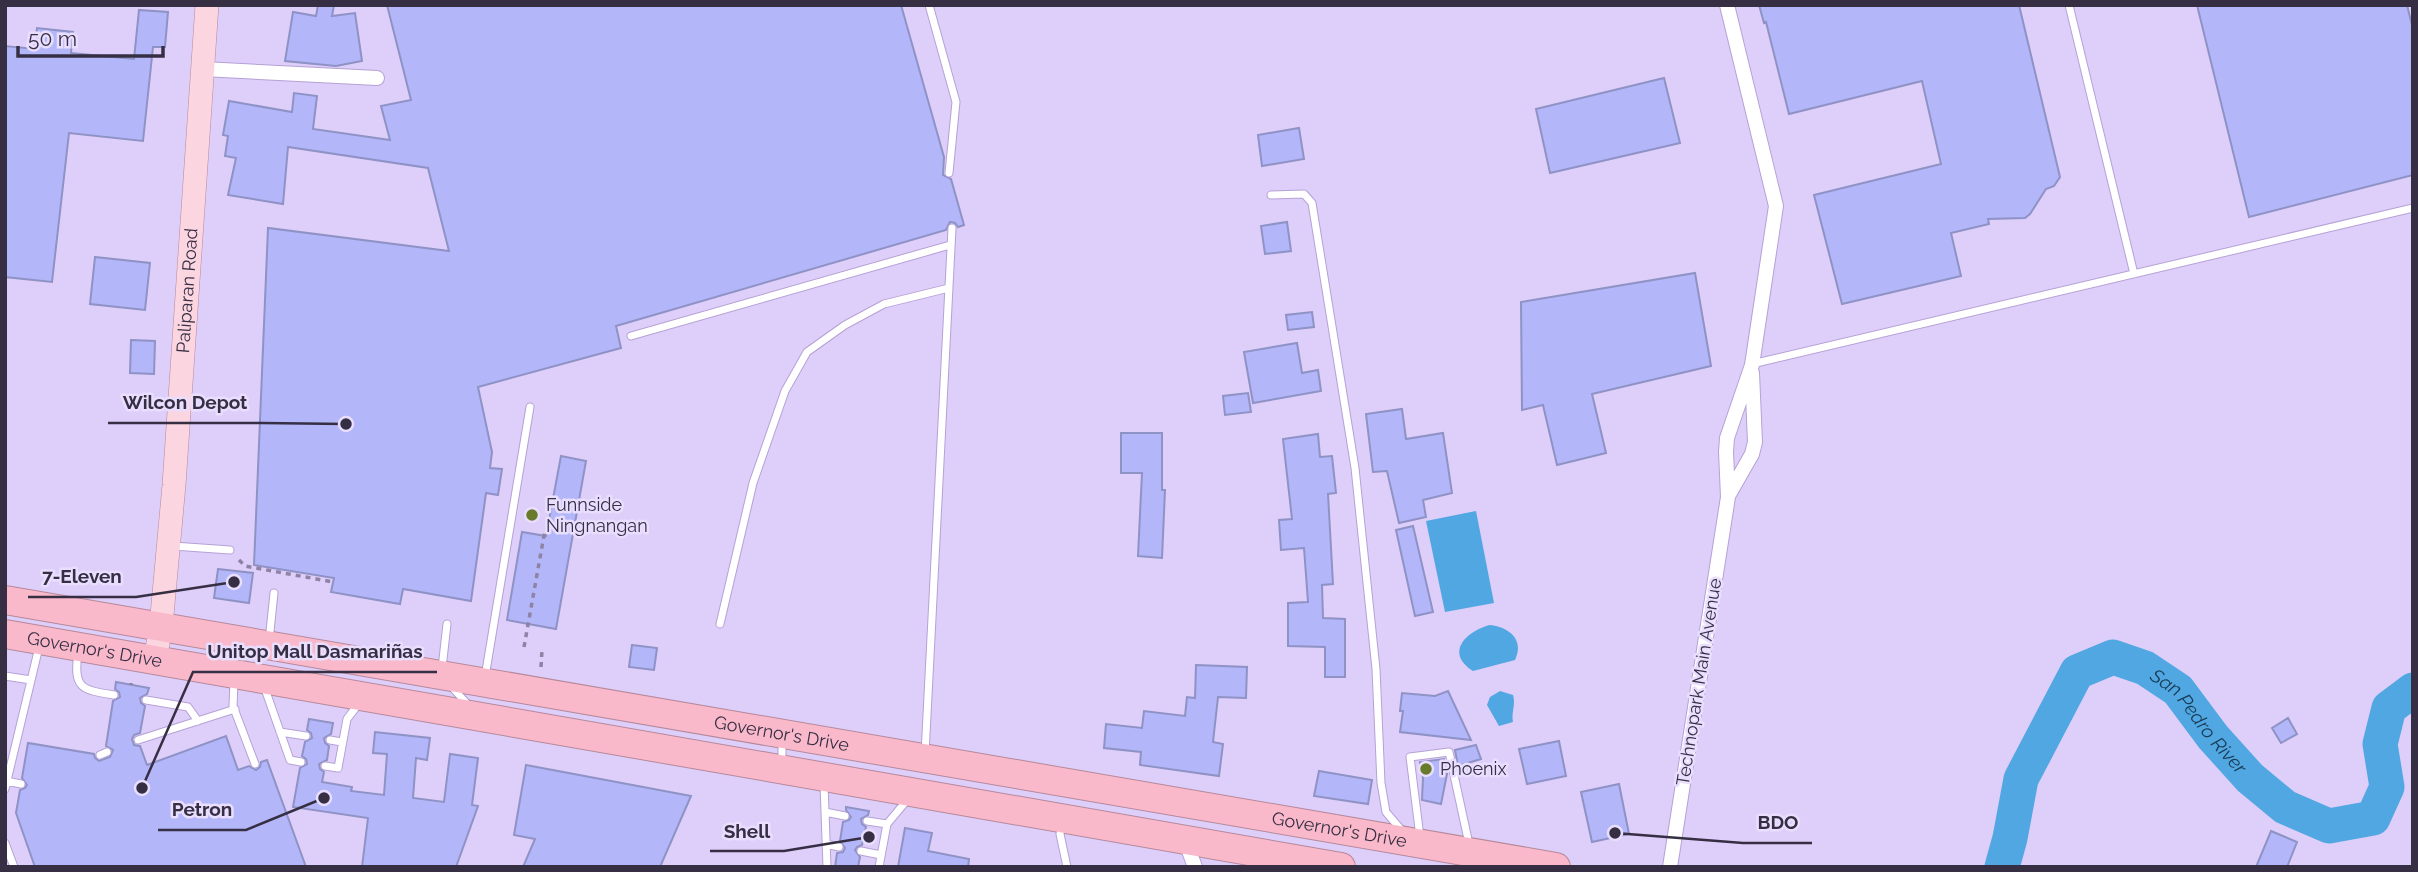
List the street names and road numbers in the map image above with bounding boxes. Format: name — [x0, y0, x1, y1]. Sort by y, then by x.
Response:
street label: Paliparan Road — [172, 227, 202, 354]
street label: Technopark Main Avenue — [1672, 576, 1725, 787]
street label: Governor's Drive — [26, 627, 164, 671]
street label: Governor's Drive — [713, 711, 851, 755]
street label: Governor's Drive — [1270, 807, 1409, 851]

